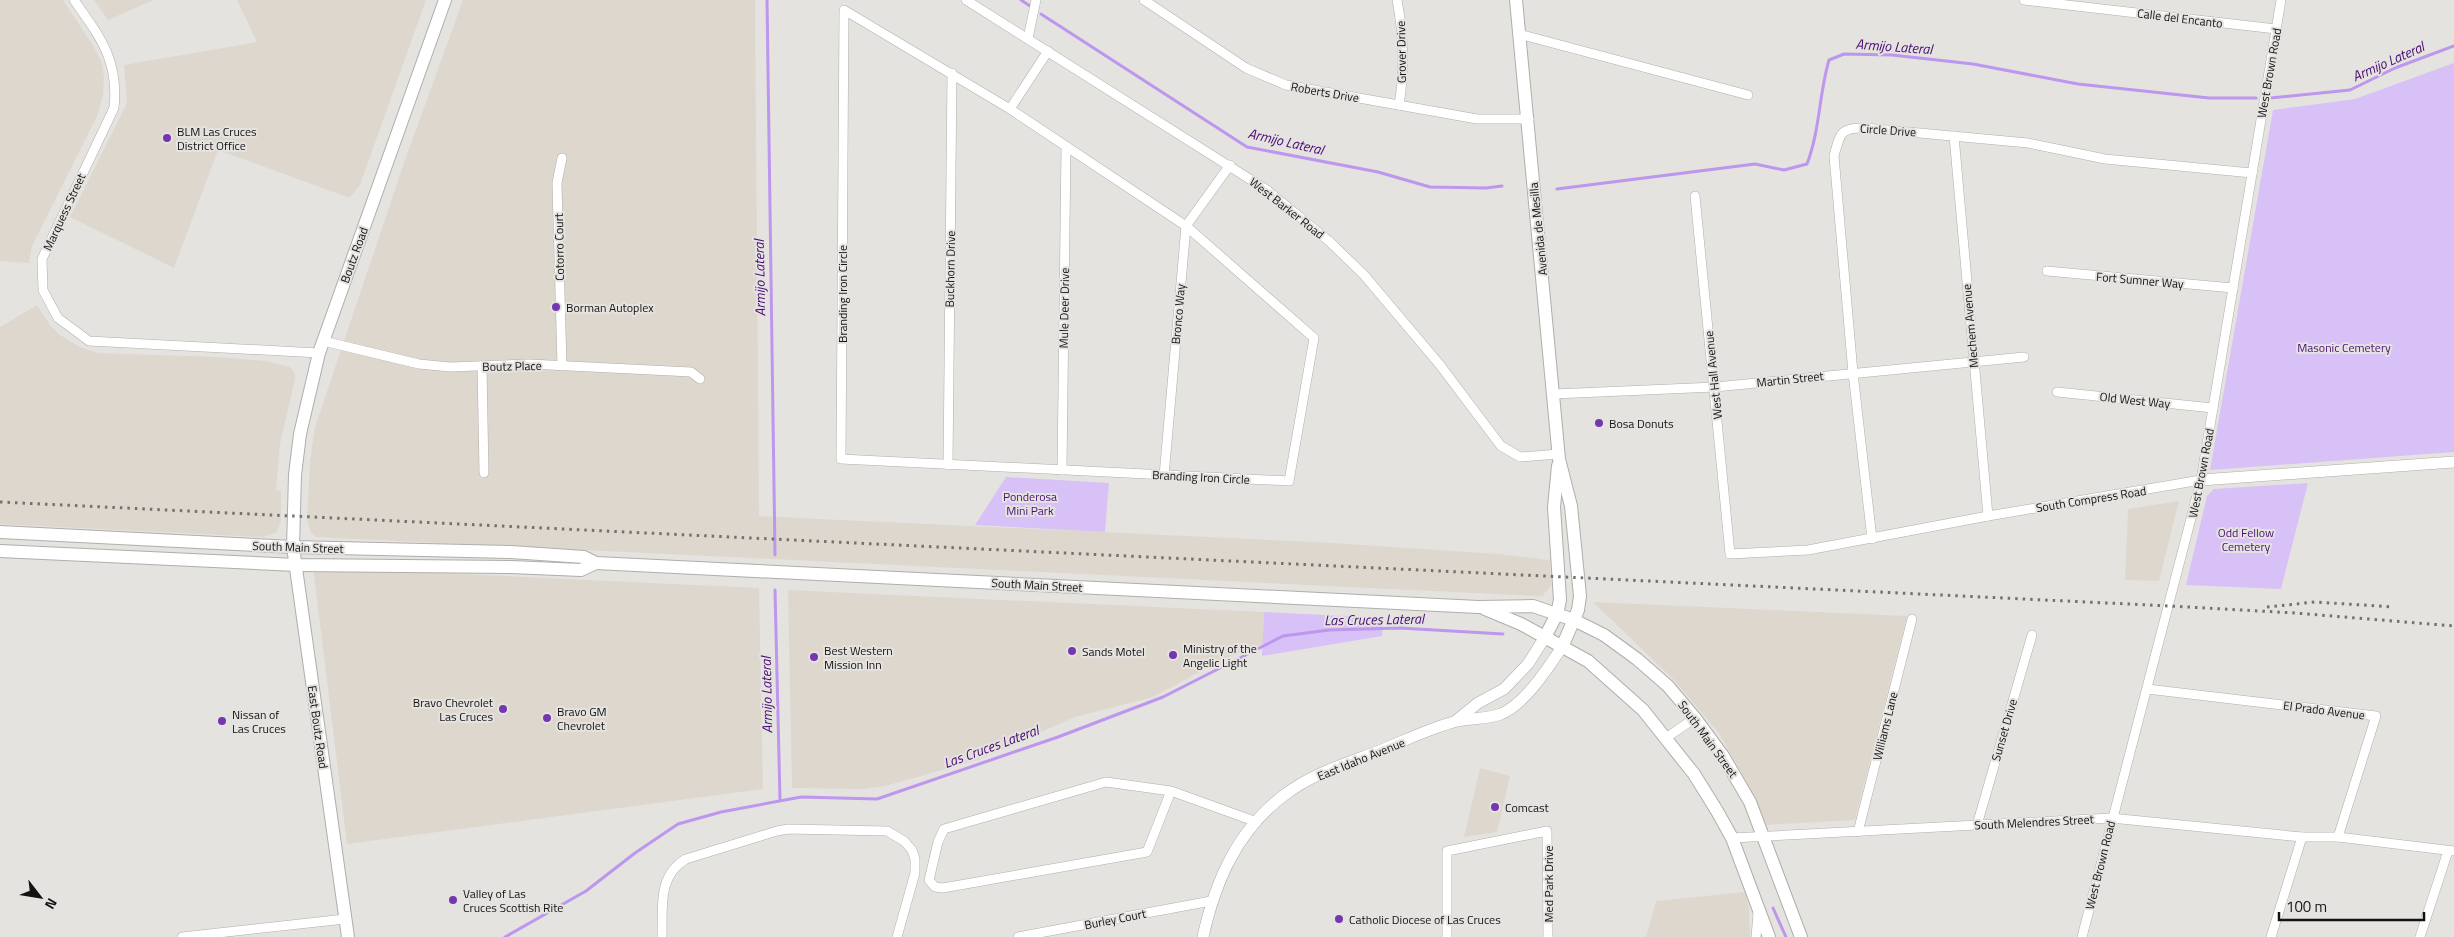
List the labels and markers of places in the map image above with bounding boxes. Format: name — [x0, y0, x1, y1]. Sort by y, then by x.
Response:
place label: BLM Las Cruces District Office — [177, 122, 257, 155]
marker: BLM Las Cruces District Office — [161, 132, 173, 144]
place label: Borman Autoplex — [566, 298, 654, 317]
marker: Borman Autoplex — [550, 301, 562, 313]
place label: Bosa Donuts — [1609, 414, 1674, 433]
marker: Bosa Donuts — [1593, 417, 1605, 429]
place label: Ministry of the Angelic Light — [1183, 639, 1257, 672]
place label: Best Western Mission Inn — [824, 641, 893, 674]
place label: Sands Motel — [1082, 642, 1145, 661]
marker: Sands Motel — [1066, 645, 1078, 657]
marker: Ministry of the Angelic Light — [1167, 649, 1179, 661]
marker: Best Western Mission Inn — [808, 651, 820, 663]
place label: Bravo Chevrolet Las Cruces — [413, 693, 494, 726]
place label: Bravo GM Chevrolet — [557, 702, 607, 735]
marker: Bravo Chevrolet Las Cruces — [497, 703, 509, 715]
place label: Nissan of Las Cruces — [232, 705, 286, 738]
marker: Bravo GM Chevrolet — [541, 712, 553, 724]
marker: Nissan of Las Cruces — [216, 715, 228, 727]
place label: Comcast — [1505, 798, 1550, 817]
marker: Comcast — [1489, 801, 1501, 813]
place label: Valley of Las Cruces Scottish Rite — [463, 884, 563, 917]
marker: Valley of Las Cruces Scottish Rite — [447, 894, 459, 906]
place label: Catholic Diocese of Las Cruces — [1349, 910, 1501, 929]
marker: Catholic Diocese of Las Cruces — [1333, 913, 1345, 925]

